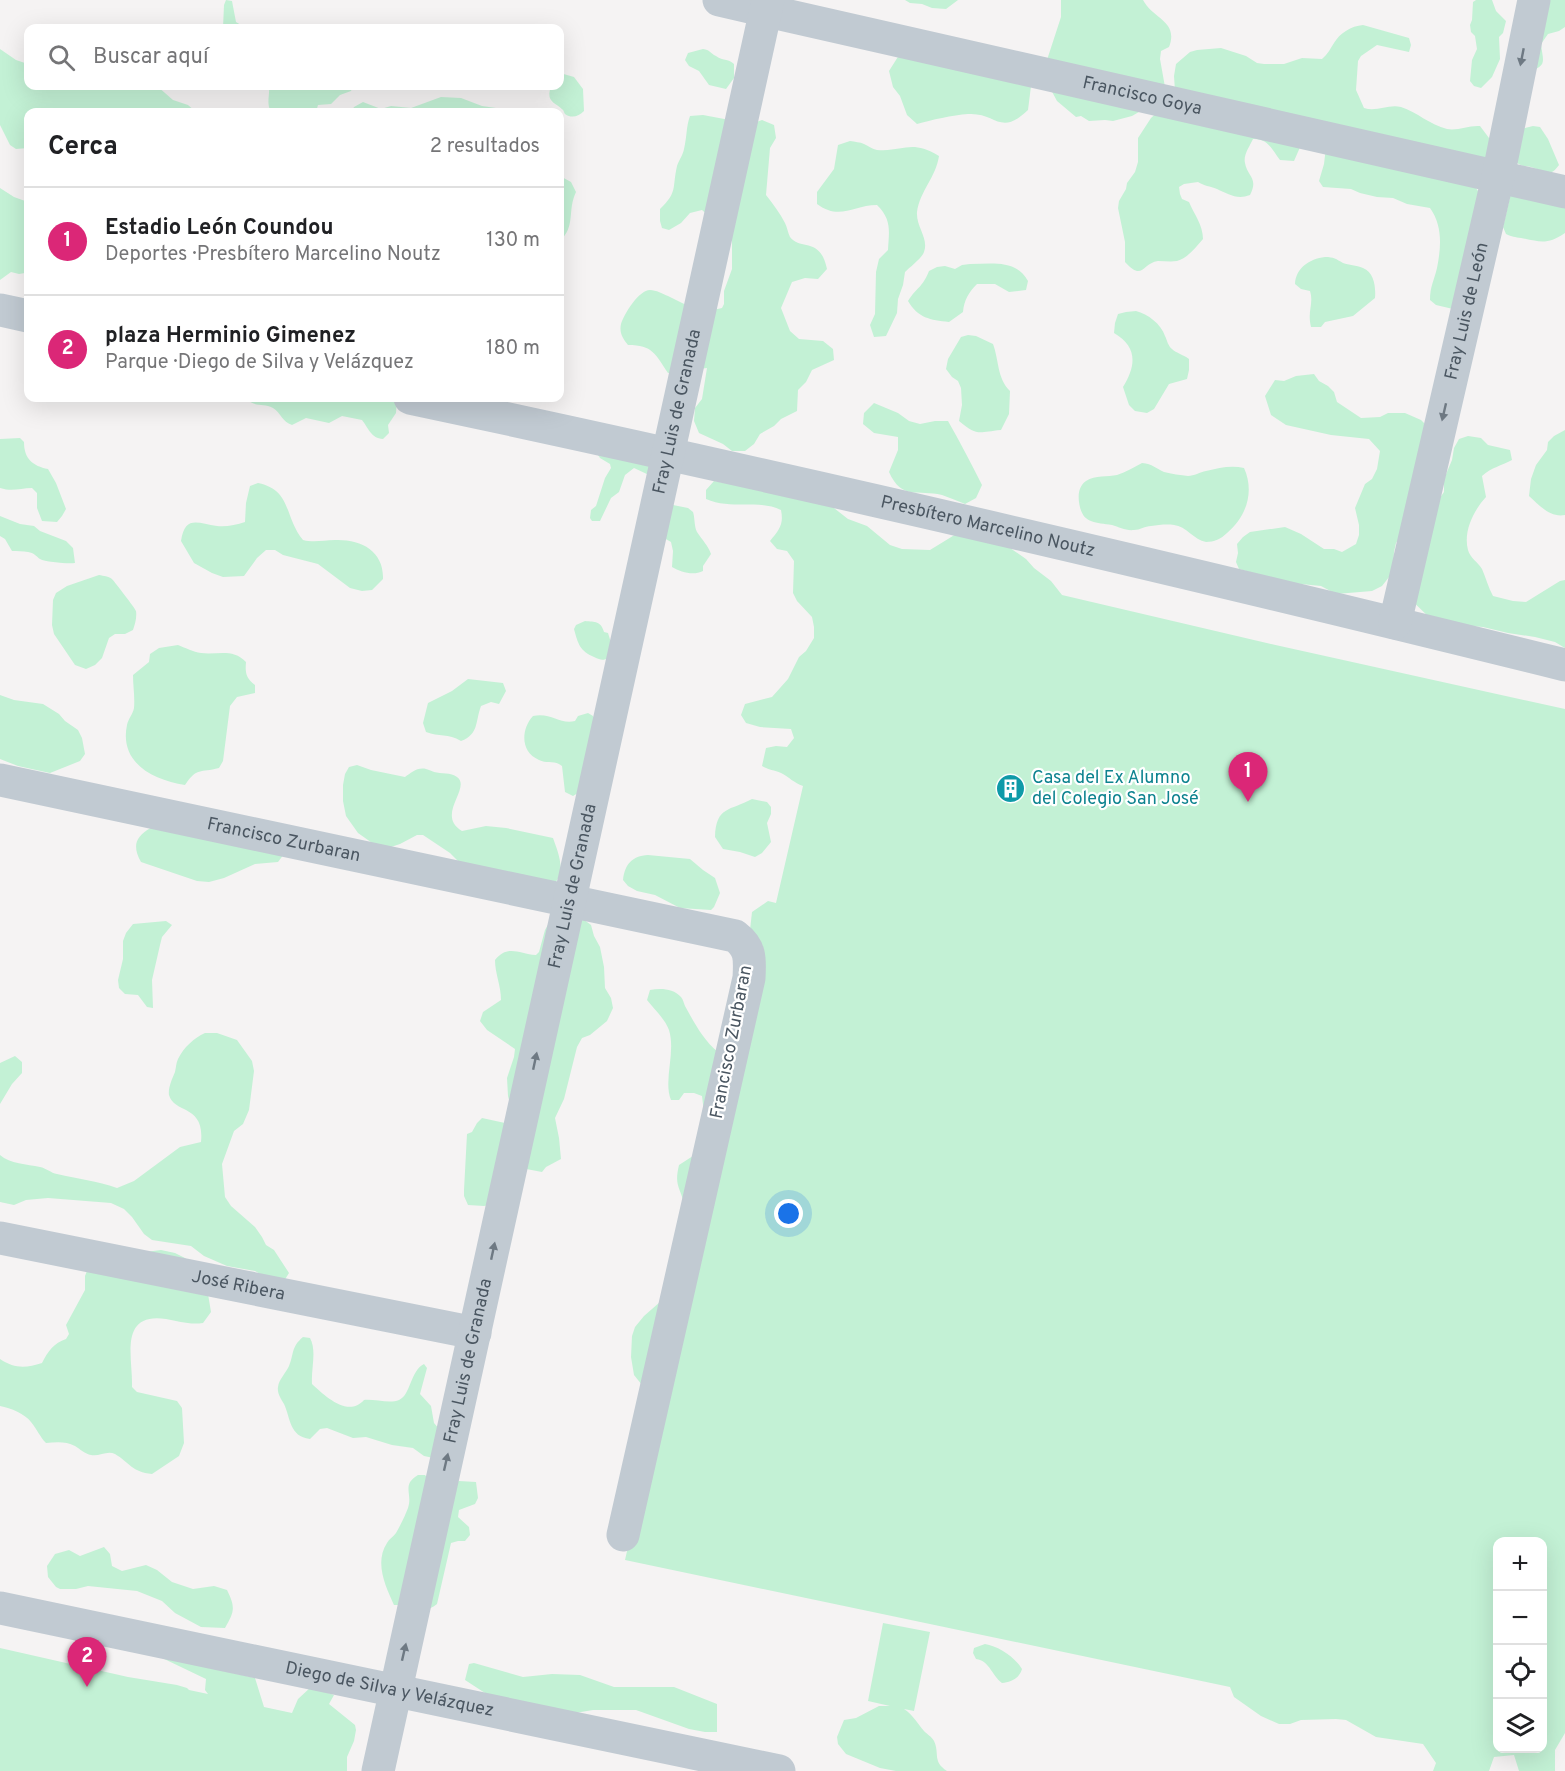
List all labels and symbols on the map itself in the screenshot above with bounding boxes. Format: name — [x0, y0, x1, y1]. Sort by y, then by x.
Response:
one-way arrow — [1517, 48, 1526, 67]
street label: Francisco Goya — [1080, 71, 1204, 121]
street label: Fray Luis de León — [1440, 240, 1494, 382]
street label: Fray Luis de Granada — [648, 327, 707, 496]
one-way arrow — [1439, 403, 1448, 422]
street label: Presbítero Marcelino Noutz — [878, 491, 1097, 563]
pin: 1 — [1228, 752, 1268, 802]
place label: Casa del Ex Alumno del Colegio San José — [1032, 767, 1199, 811]
building icon: Casa del Ex Alumno del Colegio San José — [995, 772, 1027, 804]
street label: Fray Luis de Granada — [543, 801, 602, 971]
street label: Francisco Zurbaran — [205, 813, 362, 868]
street label: Francisco Zurbaran — [706, 963, 758, 1121]
one-way arrow — [531, 1051, 540, 1070]
your location — [774, 1199, 803, 1228]
one-way arrow — [489, 1242, 499, 1260]
street label: José Ribera — [190, 1265, 287, 1306]
street label: Fray Luis de Granada — [439, 1276, 498, 1446]
one-way arrow — [442, 1453, 452, 1471]
pin: 2 — [68, 1638, 106, 1687]
one-way arrow — [399, 1643, 409, 1662]
street label: Diego de Silva y Velázquez — [283, 1656, 496, 1723]

